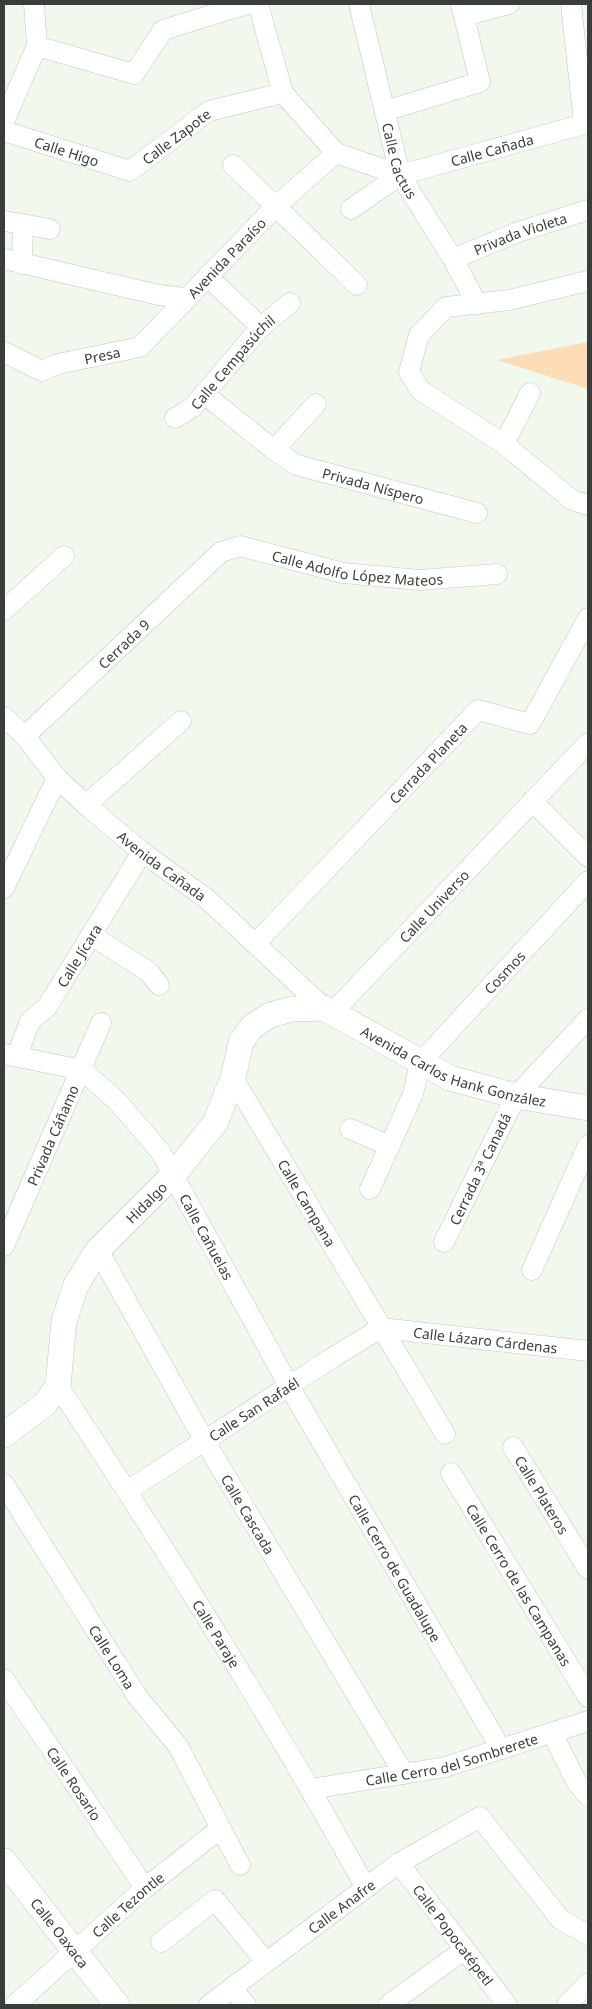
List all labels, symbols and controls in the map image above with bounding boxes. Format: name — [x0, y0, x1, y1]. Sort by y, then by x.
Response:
street label: Calle Zapote — [138, 104, 214, 168]
street label: Calle Cactus — [378, 121, 422, 202]
street label: Calle Cañada — [448, 129, 536, 170]
street label: Calle Higo — [32, 132, 102, 170]
street label: Privada Violeta — [471, 208, 569, 259]
street label: Avenida Paraíso — [183, 213, 270, 302]
street label: Calle Cempasúchil — [186, 310, 278, 413]
street label: Presa — [82, 342, 122, 368]
street label: Privada Níspero — [320, 463, 426, 508]
street label: Calle Adolfo López Mateos — [270, 545, 444, 589]
street label: Cerrada 9 — [94, 615, 153, 672]
street label: Cerrada Planeta — [384, 718, 471, 807]
street label: Avenida Cañada — [114, 826, 210, 905]
street label: Calle Universo — [394, 865, 473, 946]
street label: Calle Jícara — [52, 920, 105, 991]
street label: Cosmos — [479, 946, 529, 998]
street label: Avenida Carlos Hank González — [358, 1021, 548, 1110]
street label: Privada Cáñamo — [22, 1082, 82, 1188]
street label: Cerrada 3ª Canadá — [445, 1110, 515, 1228]
street label: Calle Campana — [274, 1155, 341, 1250]
street label: Hidalgo — [121, 1177, 171, 1227]
street label: Calle Cañuelas — [176, 1190, 238, 1283]
street label: Calle Lázaro Cárdenas — [412, 1322, 559, 1357]
street label: Calle San Rafaél — [205, 1373, 303, 1445]
street label: Calle Plateros — [511, 1452, 574, 1538]
street label: Calle Cascada — [217, 1471, 280, 1558]
street label: Calle Cerro de Guadalupe — [345, 1491, 446, 1645]
street label: Calle Cerro de las Campanas — [462, 1500, 576, 1670]
street label: Calle Paraje — [188, 1596, 245, 1671]
street label: Calle Loma — [85, 1621, 140, 1692]
street label: Calle Cerro del Sombrerete — [364, 1728, 540, 1789]
street label: Calle Rosario — [43, 1743, 106, 1824]
street label: Calle Tezontle — [87, 1867, 168, 1941]
street label: Calle Anafre — [304, 1875, 379, 1938]
street label: Calle Popocatépetl — [409, 1880, 498, 1989]
street label: Calle Oaxaca — [27, 1894, 94, 1972]

